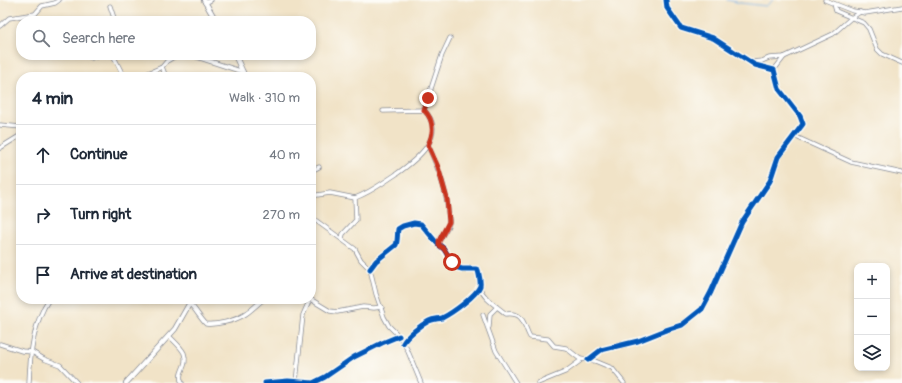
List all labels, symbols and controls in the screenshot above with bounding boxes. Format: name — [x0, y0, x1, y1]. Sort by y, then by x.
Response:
search box — [16, 16, 316, 60]
icon: search — [30, 27, 52, 49]
text: Search here — [62, 29, 135, 48]
text: 4 min — [32, 88, 73, 109]
route end — [419, 89, 437, 107]
text: Walk · 310 m — [229, 90, 300, 106]
icon: ahead — [32, 144, 54, 166]
text: Continue — [70, 145, 128, 164]
text: 40 m — [269, 147, 300, 163]
icon: right — [32, 204, 54, 226]
text: Turn right — [70, 205, 131, 224]
text: 270 m — [263, 207, 300, 223]
route start — [443, 253, 461, 271]
map controls — [854, 263, 890, 371]
button: + — [854, 263, 890, 299]
icon: arrive — [32, 264, 54, 286]
text: Arrive at destination — [70, 265, 197, 284]
button: − — [854, 299, 890, 335]
button: layers — [854, 335, 890, 371]

